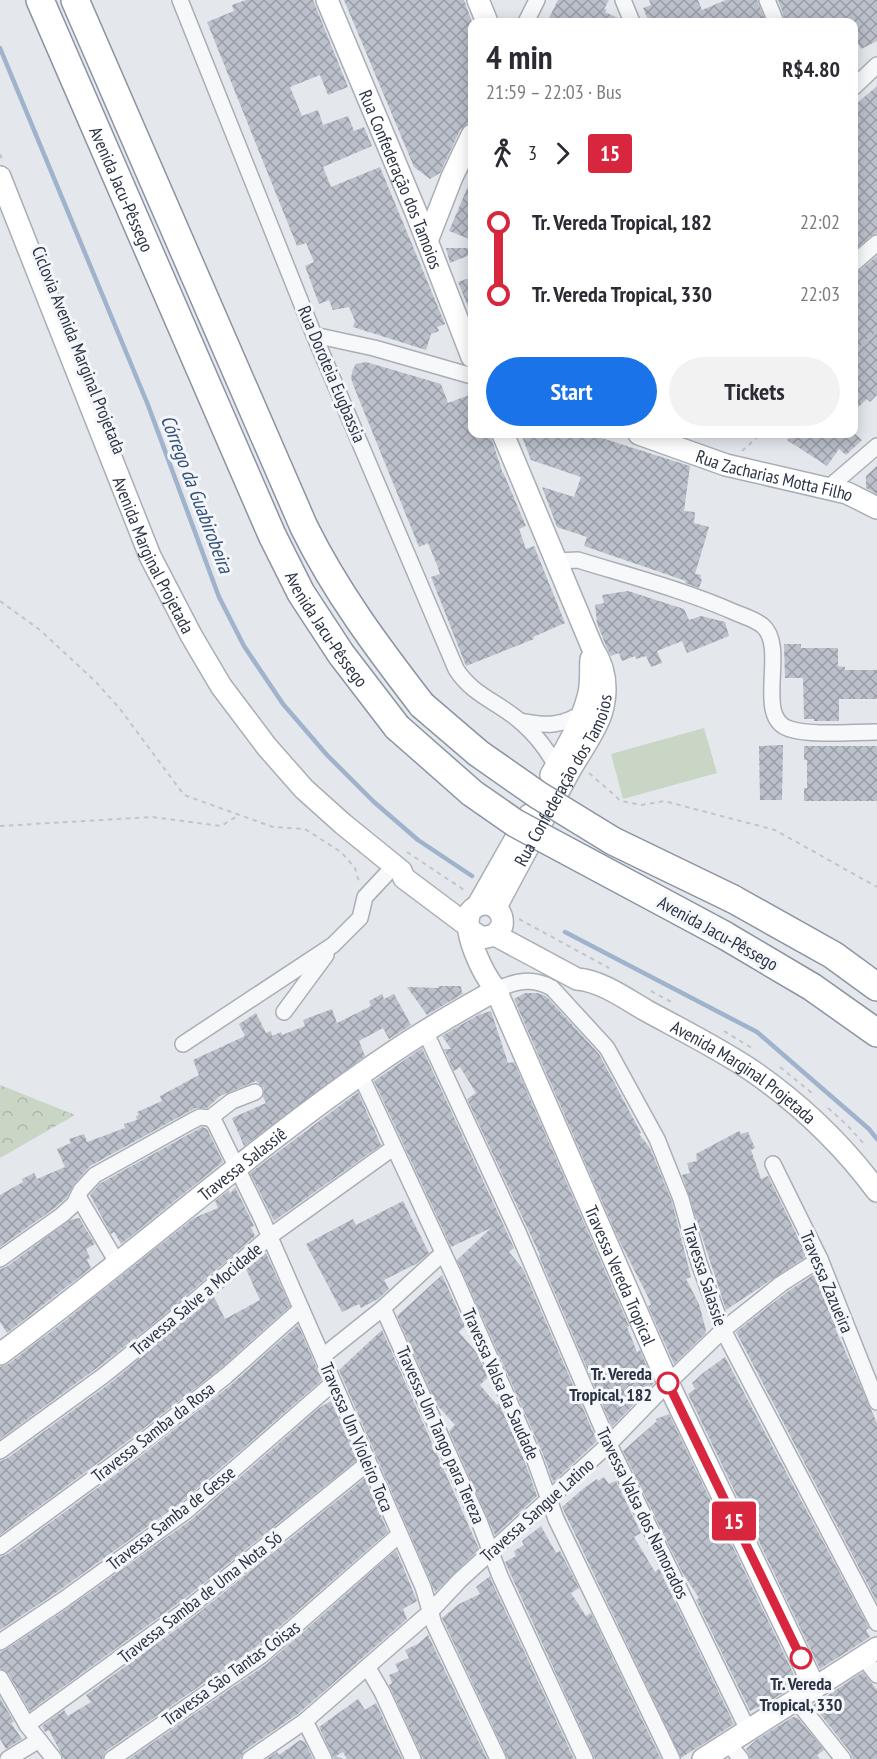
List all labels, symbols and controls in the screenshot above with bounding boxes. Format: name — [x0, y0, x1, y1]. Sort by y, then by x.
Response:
text: 4 min — [486, 35, 553, 78]
text: R$4.80 — [782, 55, 840, 83]
text: 21:59 – 22:03 · Bus — [486, 79, 621, 105]
street label: Rua Confederação dos Tamoios — [354, 86, 448, 272]
street label: Avenida Jacu-Pêssego — [85, 123, 159, 255]
icon: walk — [486, 137, 519, 170]
icon: forward — [546, 137, 579, 170]
text: 3 — [528, 140, 537, 166]
text: 15 — [600, 140, 620, 167]
text: Tr. Vereda Tropical, 182 — [532, 208, 712, 236]
text: 22:02 — [800, 209, 840, 235]
street label: Ciclovia Avenida Marginal Projetada — [27, 243, 131, 457]
text: Tr. Vereda Tropical, 330 — [532, 280, 712, 308]
text: 22:03 — [800, 281, 840, 307]
street label: Rua Doroteia Eugbassia — [293, 302, 371, 446]
button: Start — [486, 357, 657, 426]
button: Tickets — [669, 357, 840, 426]
water label: Córrego da Guabirobeira — [155, 411, 239, 578]
street label: Rua Zacharias Motta Filho — [693, 444, 858, 506]
street label: Avenida Marginal Projetada — [108, 473, 200, 637]
street label: Avenida Jacu-Pêssego — [280, 567, 373, 691]
street label: Rua Confederação dos Tamoios — [508, 693, 616, 870]
street label: Avenida Jacu-Pêssego — [654, 890, 782, 976]
street label: Avenida Marginal Projetada — [667, 1015, 821, 1128]
street label: Travessa Salassiê — [193, 1122, 291, 1206]
street label: Travessa Vereda Tropical — [580, 1202, 662, 1349]
street label: Travessa Salassie — [678, 1221, 732, 1329]
street label: Travessa Zazueira — [795, 1228, 859, 1336]
street label: Travessa Salve a Mocidade — [126, 1237, 266, 1361]
street label: Travessa Valsa da Saudade — [457, 1305, 545, 1463]
street label: Travessa Um Tango para Tereza — [392, 1343, 490, 1527]
street label: Travessa Um Violeiro Toca — [315, 1359, 399, 1515]
place label: Tr. Vereda Tropical, 182 — [569, 1362, 652, 1406]
marker: Tr. Vereda Tropical, 182 — [657, 1372, 679, 1394]
street label: Travessa Samba da Rosa — [87, 1377, 219, 1487]
street label: Travessa Valsa dos Namorados — [592, 1424, 694, 1602]
street label: Travessa Sangue Latino — [475, 1453, 599, 1567]
street label: Travessa Samba de Gesse — [102, 1461, 240, 1575]
line badge: 15 — [707, 1502, 761, 1540]
text: 15 — [724, 1508, 744, 1535]
street label: Travessa Samba de Uma Nota Só — [113, 1526, 287, 1668]
street label: Travessa São Tantas Coisas — [158, 1615, 304, 1731]
marker: Tr. Vereda Tropical, 330 — [790, 1647, 812, 1669]
place label: Tr. Vereda Tropical, 330 — [760, 1672, 842, 1716]

